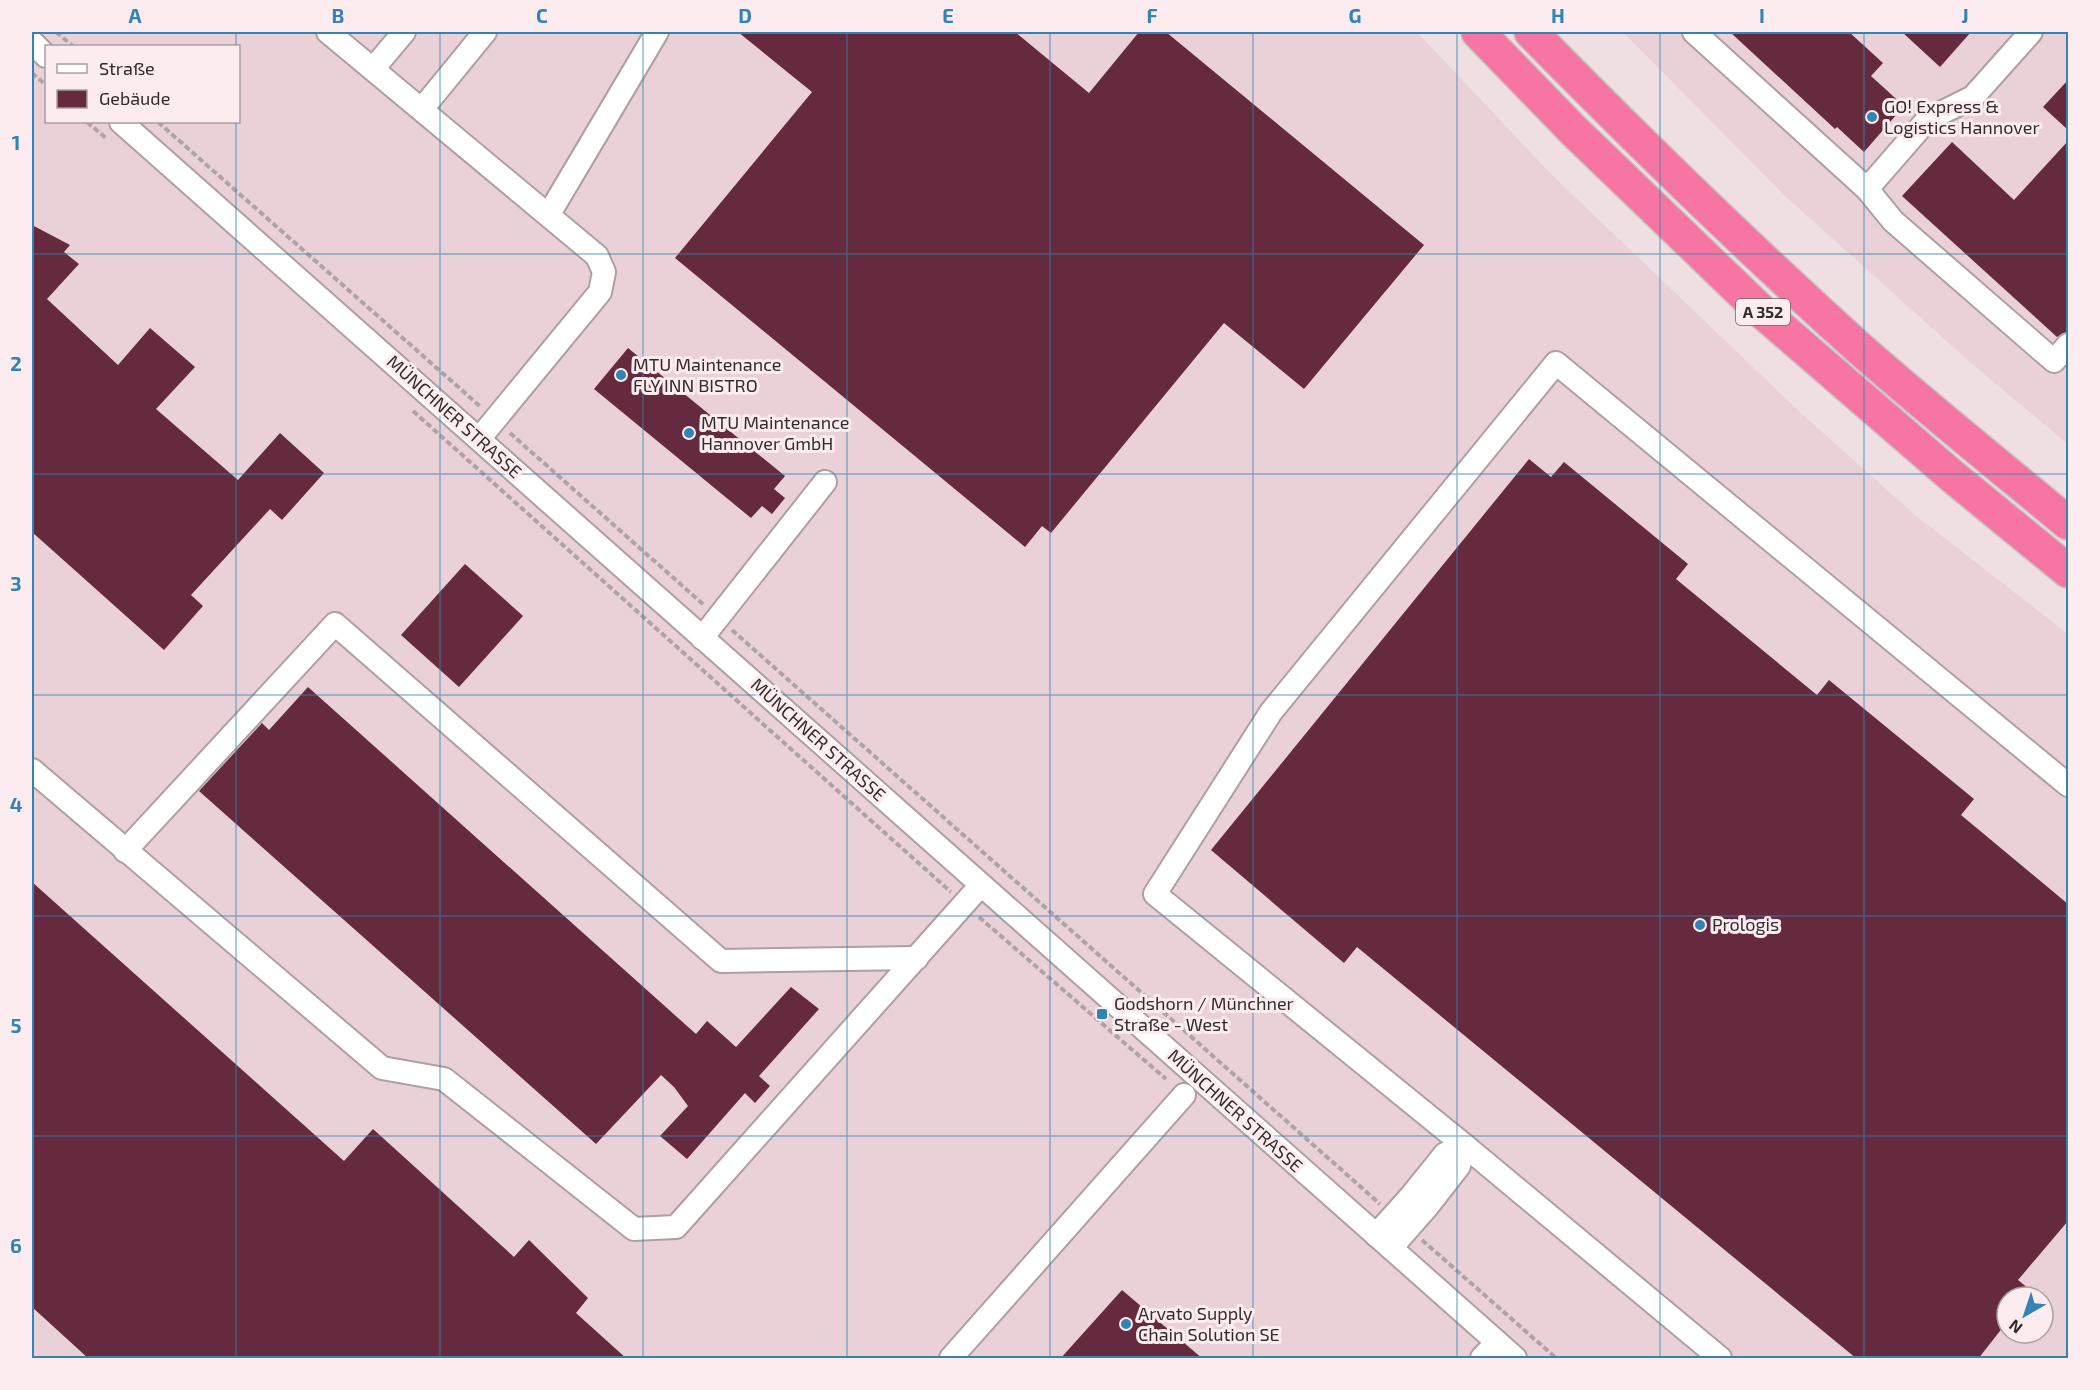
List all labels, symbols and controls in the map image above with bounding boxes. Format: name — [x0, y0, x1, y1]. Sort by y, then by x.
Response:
text: A — [128, 3, 142, 27]
text: B — [332, 3, 344, 27]
text: C — [536, 3, 548, 27]
text: D — [738, 3, 752, 27]
text: E — [942, 3, 954, 27]
text: F — [1146, 3, 1158, 27]
text: G — [1349, 3, 1361, 27]
text: H — [1551, 3, 1565, 27]
text: I — [1759, 3, 1765, 27]
text: J — [1961, 3, 1969, 27]
legend — [45, 45, 240, 123]
text: Straße — [99, 57, 155, 79]
text: Gebäude — [99, 87, 170, 109]
place label: GO! Express & Logistics Hannover — [1884, 95, 2040, 138]
marker: GO! Express & Logistics Hannover — [1865, 110, 1879, 124]
text: 1 — [12, 130, 20, 154]
road number: A 352 — [1736, 299, 1790, 325]
street label: MÜNCHNER STRASSE — [383, 350, 527, 483]
text: 2 — [10, 351, 22, 375]
place label: MTU Maintenance FLY INN BISTRO — [633, 353, 781, 396]
marker: MTU Maintenance FLY INN BISTRO — [614, 368, 628, 382]
place label: MTU Maintenance Hannover GmbH — [701, 411, 849, 454]
marker: MTU Maintenance Hannover GmbH — [682, 426, 696, 440]
text: 3 — [10, 571, 22, 595]
street label: MÜNCHNER STRASSE — [747, 673, 891, 806]
text: 4 — [10, 792, 23, 816]
place label: Prologis — [1712, 913, 1779, 935]
marker: Prologis — [1693, 918, 1707, 932]
place label: Godshorn / Münchner Straße - West — [1114, 992, 1294, 1035]
marker: Godshorn / Münchner Straße - West — [1095, 1007, 1109, 1021]
text: 5 — [10, 1013, 22, 1037]
street label: MÜNCHNER STRASSE — [1164, 1044, 1308, 1177]
text: 6 — [10, 1233, 22, 1257]
north arrow — [1995, 1285, 2055, 1345]
place label: Arvato Supply Chain Solution SE — [1138, 1302, 1280, 1345]
text: N — [2005, 1316, 2026, 1338]
marker: Arvato Supply Chain Solution SE — [1119, 1317, 1133, 1331]

